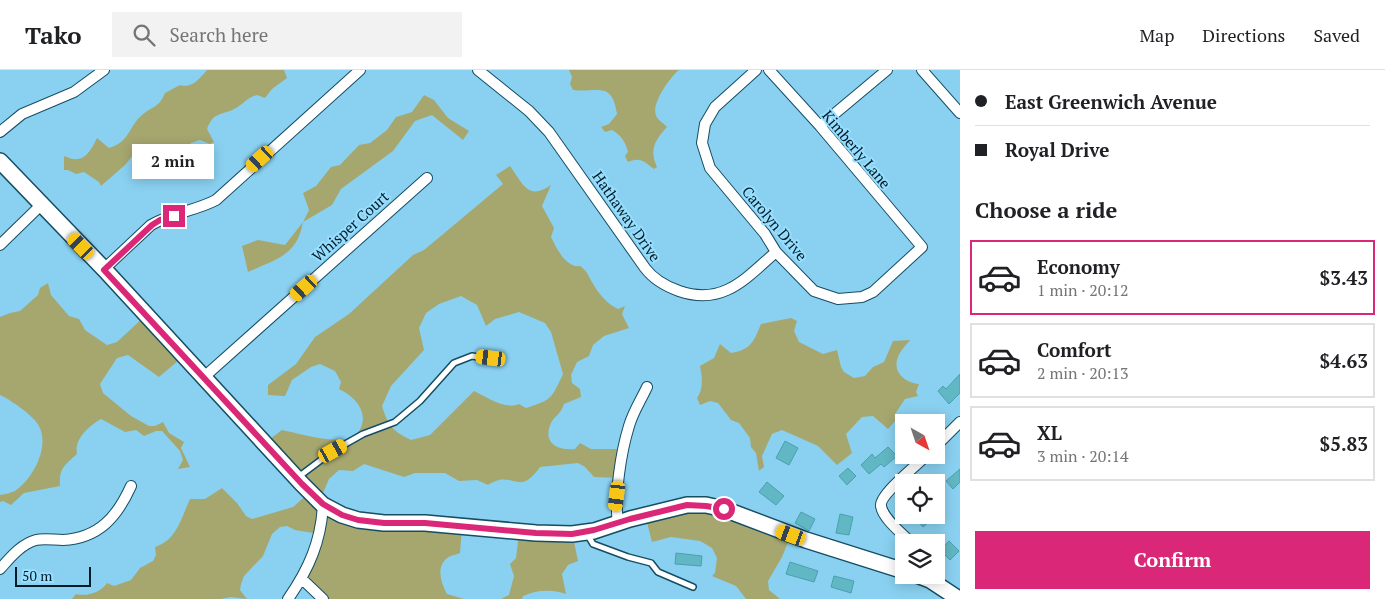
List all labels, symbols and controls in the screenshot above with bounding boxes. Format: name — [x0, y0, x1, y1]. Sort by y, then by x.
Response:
search box — [112, 12, 462, 57]
text: Tako — [25, 19, 82, 51]
icon: search — [130, 21, 158, 49]
text: Search here — [170, 22, 268, 47]
text: Map — [1139, 23, 1174, 47]
text: Directions — [1202, 23, 1285, 47]
text: Saved — [1313, 23, 1360, 47]
text: East Greenwich Avenue — [1005, 89, 1217, 114]
street label: Kimberly Lane — [818, 106, 896, 192]
text: Royal Drive — [1005, 137, 1109, 162]
car — [243, 143, 276, 175]
callout: 2 min — [133, 144, 215, 178]
text: 2 min — [151, 150, 195, 172]
street label: Hathaway Drive — [588, 167, 666, 265]
street label: Carolyn Drive — [738, 181, 812, 265]
street label: Whisper Court — [307, 186, 393, 266]
text: Choose a ride — [975, 195, 1117, 224]
route end — [163, 205, 185, 227]
car — [65, 230, 96, 262]
text: Economy — [1037, 254, 1120, 279]
icon: car — [977, 255, 1022, 300]
text: $3.43 — [1319, 265, 1368, 290]
car — [287, 272, 320, 304]
text: 1 min · 20:12 — [1037, 279, 1129, 301]
text: Comfort — [1037, 337, 1112, 362]
icon: car — [977, 338, 1022, 383]
text: $4.63 — [1319, 348, 1368, 373]
car — [475, 349, 506, 367]
text: 2 min · 20:13 — [1037, 362, 1129, 384]
north arrow — [895, 414, 945, 464]
map controls — [895, 414, 945, 584]
text: XL — [1037, 420, 1062, 445]
icon: car — [977, 421, 1022, 466]
text: $5.83 — [1319, 431, 1368, 456]
car — [316, 437, 349, 465]
text: 3 min · 20:14 — [1037, 445, 1129, 467]
button: locate — [895, 474, 945, 524]
car — [607, 480, 626, 512]
route start — [713, 498, 735, 520]
car — [774, 523, 807, 547]
button: Confirm — [975, 531, 1370, 589]
button: layers — [895, 534, 945, 584]
scale bar — [15, 564, 91, 587]
text: 50 m — [22, 566, 52, 585]

